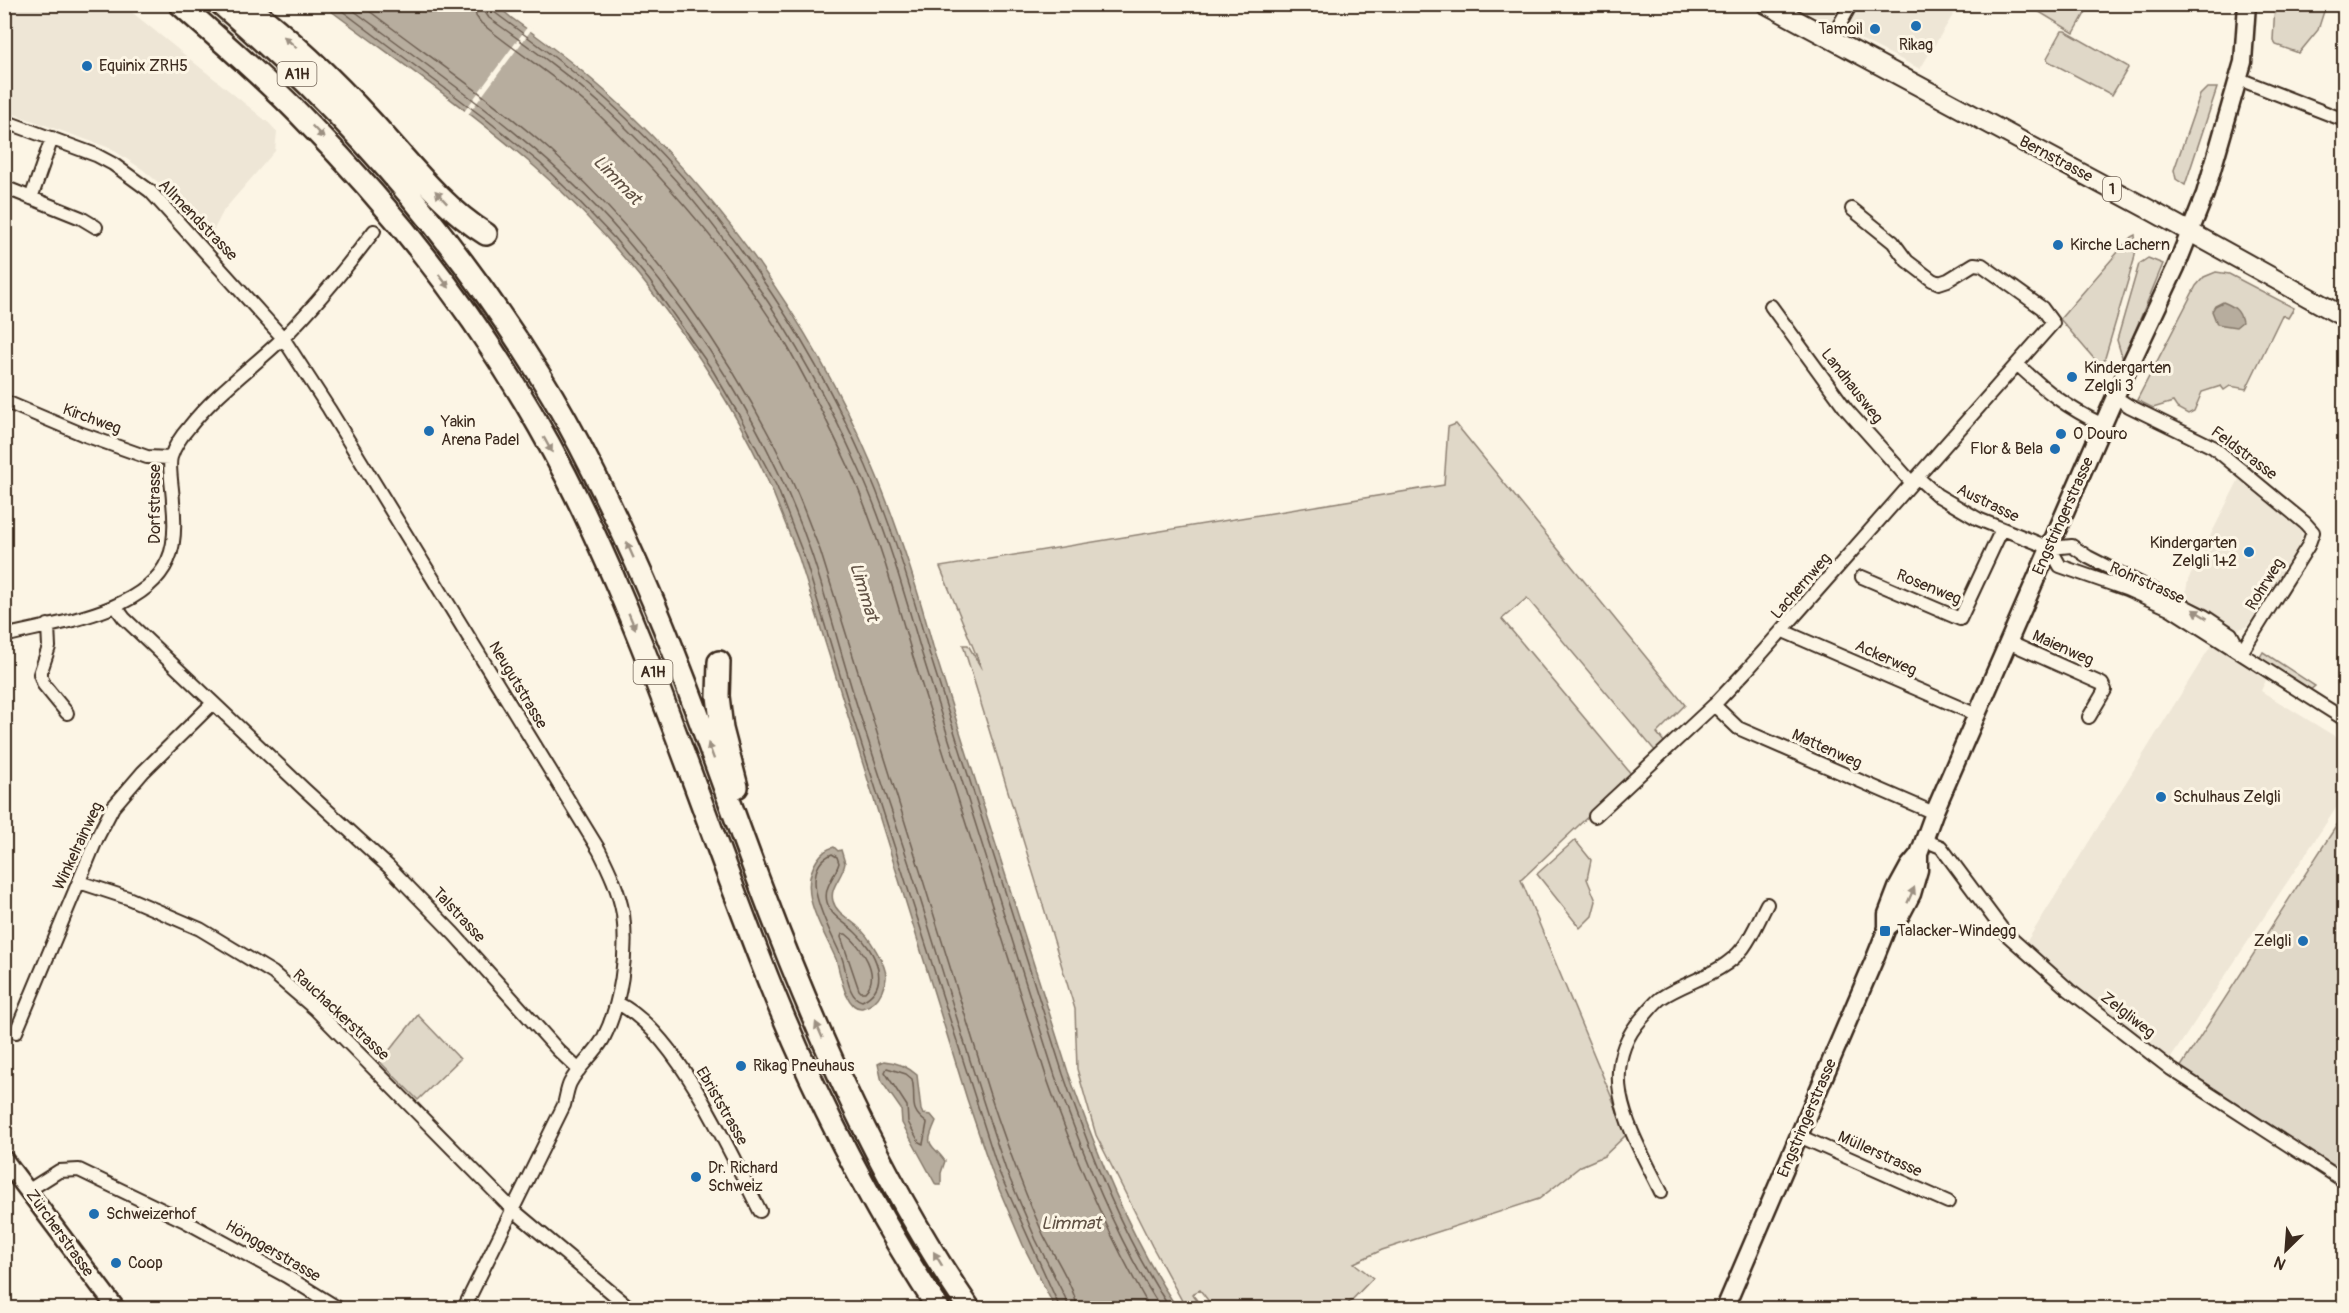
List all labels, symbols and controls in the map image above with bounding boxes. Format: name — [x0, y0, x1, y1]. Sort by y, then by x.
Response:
place label: Tamoil — [1818, 19, 1863, 39]
marker: Rikag — [1909, 19, 1923, 33]
marker: Tamoil — [1868, 22, 1882, 36]
place label: Rikag — [1899, 35, 1933, 55]
one-way arrow — [283, 36, 298, 49]
place label: Equinix ZRH5 — [99, 56, 188, 76]
marker: Equinix ZRH5 — [80, 59, 94, 73]
road number: A1H — [278, 62, 316, 86]
one-way arrow — [310, 125, 324, 139]
street label: Bernstrasse — [2016, 131, 2096, 187]
water label: Limmat — [588, 150, 647, 211]
street label: Allmendstrasse — [154, 175, 242, 265]
road number: 1 — [2103, 177, 2121, 201]
one-way arrow — [434, 190, 448, 204]
place label: Kirche Lachern — [2070, 235, 2170, 255]
marker: Kirche Lachern — [2051, 238, 2065, 252]
one-way arrow — [438, 272, 450, 288]
street label: Landhausweg — [1817, 345, 1887, 427]
place label: Kindergarten Zelgli 3 — [2084, 358, 2171, 396]
marker: Kindergarten Zelgli 3 — [2065, 370, 2079, 384]
street label: Kirchweg — [60, 399, 124, 439]
place label: Yakin Arena Padel — [440, 412, 520, 450]
street label: Feldstrasse — [2207, 422, 2281, 484]
marker: Yakin Arena Padel — [422, 424, 436, 438]
place label: O Douro — [2073, 424, 2128, 444]
marker: O Douro — [2054, 427, 2068, 441]
one-way arrow — [543, 437, 554, 453]
place label: Flor & Bela — [1970, 439, 2043, 459]
marker: Flor & Bela — [2048, 442, 2062, 456]
street label: Engstringerstrasse — [2028, 454, 2098, 578]
street label: Dorfstrasse — [145, 464, 165, 544]
street label: Austrasse — [1954, 479, 2022, 527]
place label: Kindergarten Zelgli 1+2 — [2150, 533, 2237, 571]
one-way arrow — [626, 542, 635, 559]
marker: Kindergarten Zelgli 1+2 — [2242, 545, 2256, 559]
street label: Lachernweg — [1767, 549, 1835, 623]
street label: Rohrweg — [2241, 554, 2289, 614]
street label: Rohrstrasse — [2106, 558, 2188, 608]
water label: Limmat — [844, 560, 884, 626]
street label: Rosenweg — [1894, 565, 1964, 609]
one-way arrow — [2192, 608, 2208, 619]
one-way arrow — [628, 612, 637, 630]
street label: Maienweg — [2029, 626, 2097, 670]
street label: Ackerweg — [1852, 636, 1920, 680]
street label: Neugutstrasse — [484, 638, 552, 732]
road number: A1H — [634, 660, 672, 684]
street label: Mattenweg — [1789, 725, 1865, 773]
one-way arrow — [705, 742, 715, 760]
place label: Schulhaus Zelgli — [2173, 787, 2281, 807]
marker: Schulhaus Zelgli — [2154, 790, 2168, 804]
street label: Winkelrainweg — [49, 799, 107, 893]
street label: Talstrasse — [428, 883, 490, 947]
one-way arrow — [1906, 885, 1916, 903]
place label: Talacker-Windegg — [1897, 921, 2016, 941]
marker: Talacker-Windegg — [1878, 924, 1892, 938]
place label: Zelgli — [2254, 931, 2291, 951]
marker: Zelgli — [2296, 934, 2310, 948]
street label: Rauchackerstrasse — [289, 965, 394, 1065]
street label: Zelgliweg — [2097, 987, 2159, 1043]
one-way arrow — [814, 1021, 824, 1039]
place label: Rikag Pneuhaus — [753, 1056, 854, 1076]
street label: Engstringerstrasse — [1773, 1056, 1841, 1180]
marker: Rikag Pneuhaus — [734, 1059, 748, 1073]
street label: Ebriststrasse — [692, 1063, 753, 1149]
street label: Müllerstrasse — [1835, 1127, 1925, 1181]
place label: Dr. Richard Schweiz — [708, 1158, 778, 1196]
marker: Dr. Richard Schweiz — [689, 1170, 703, 1184]
street label: Zürcherstrasse — [22, 1185, 98, 1281]
place label: Schweizerhof — [106, 1204, 198, 1224]
marker: Schweizerhof — [87, 1207, 101, 1221]
water label: Limmat — [1041, 1212, 1103, 1235]
street label: Hönggerstrasse — [222, 1216, 324, 1286]
north arrow — [2256, 1220, 2316, 1280]
one-way arrow — [932, 1251, 943, 1267]
text: N — [2271, 1251, 2289, 1274]
place label: Coop — [128, 1253, 163, 1273]
marker: Coop — [109, 1256, 123, 1270]

